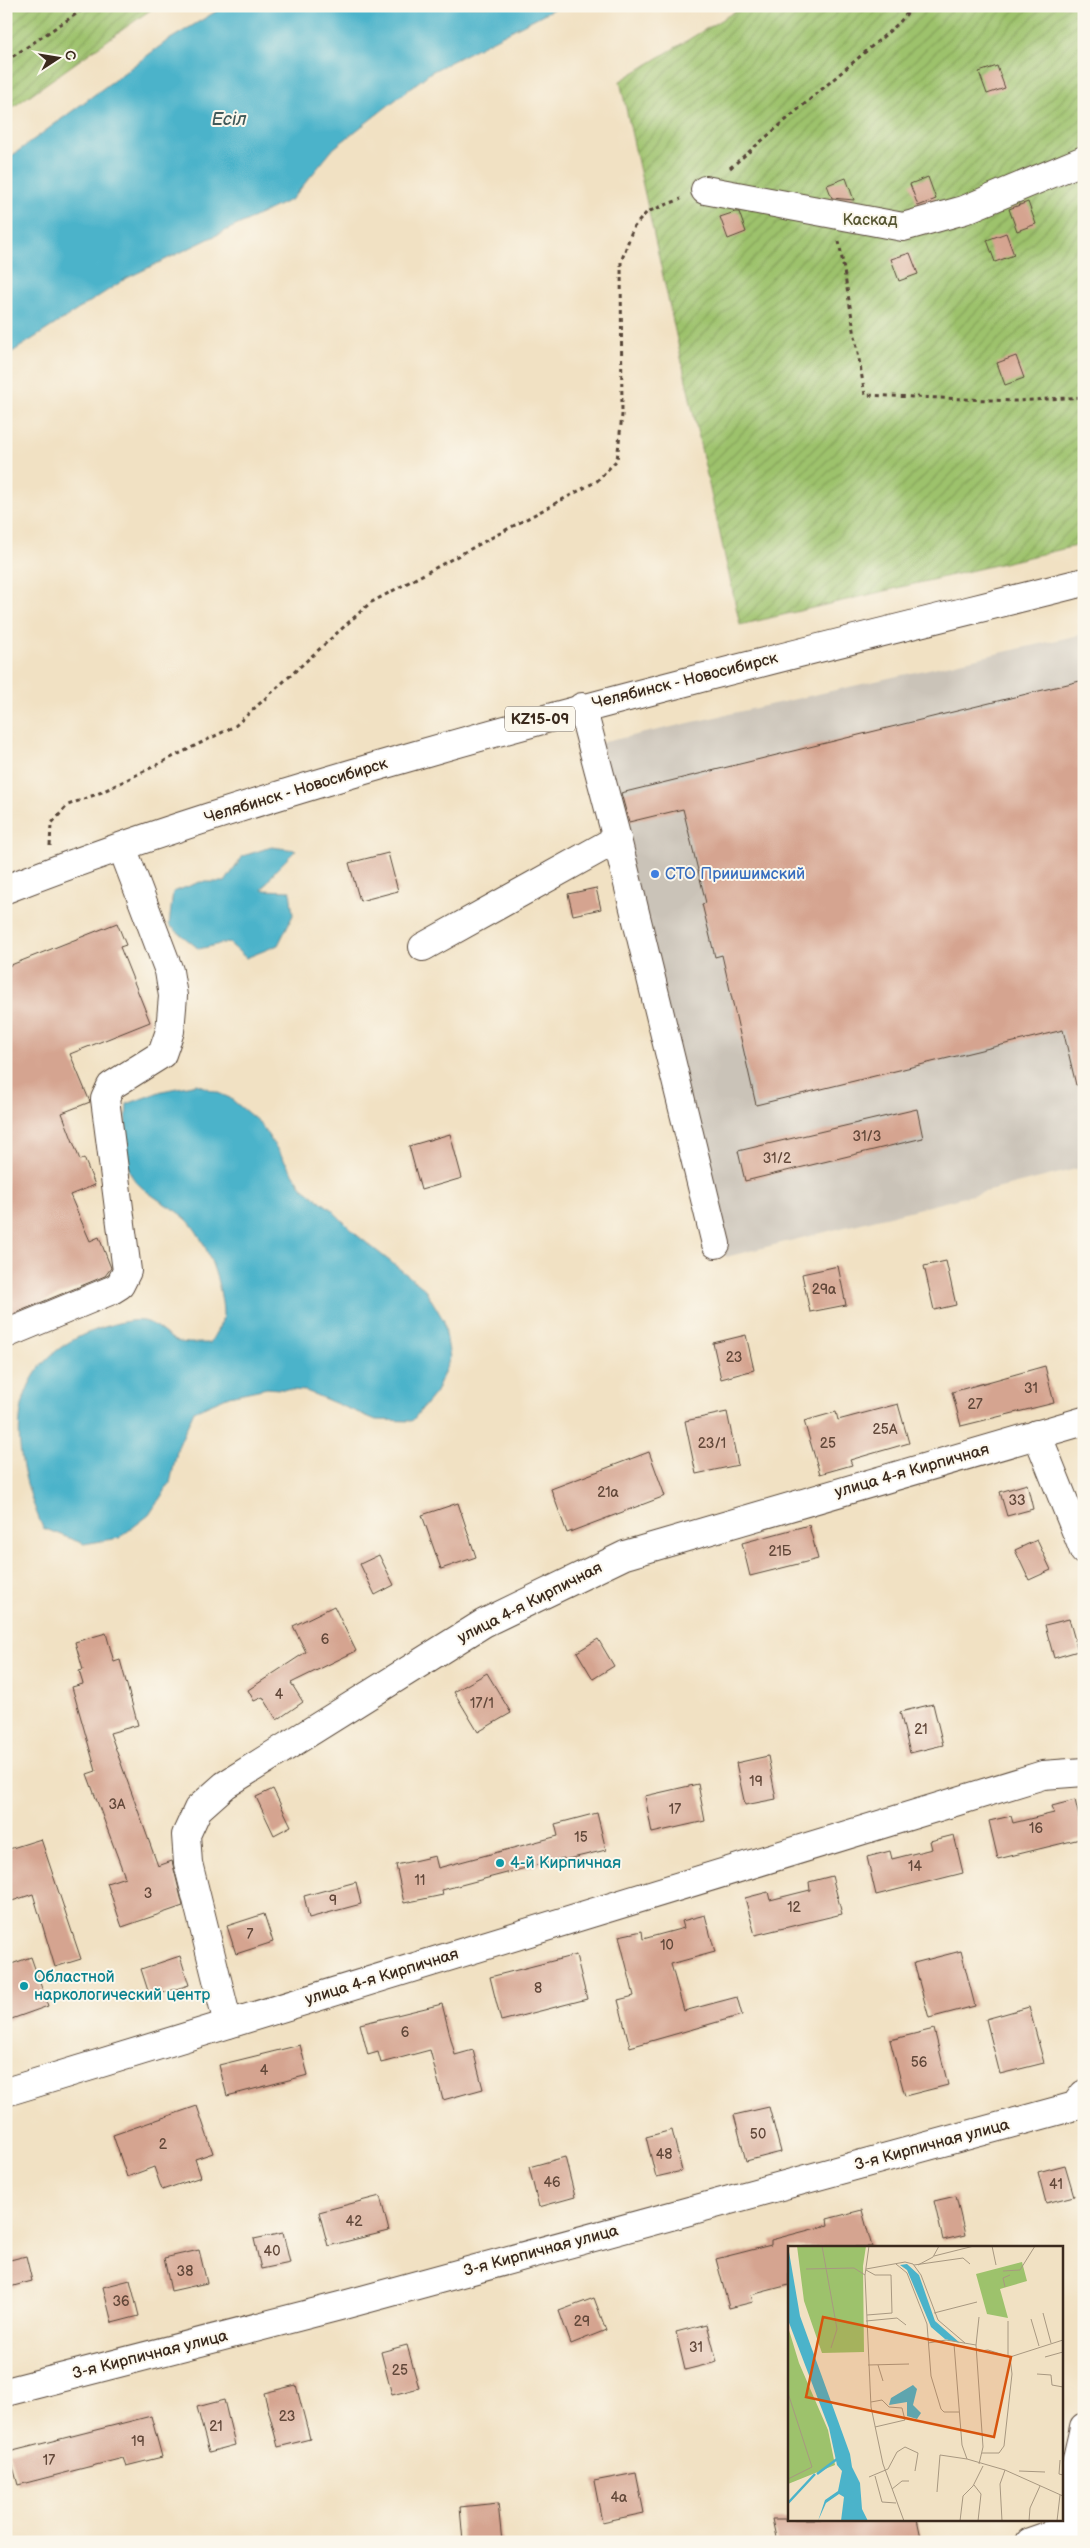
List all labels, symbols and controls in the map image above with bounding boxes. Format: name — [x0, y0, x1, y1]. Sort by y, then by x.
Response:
north arrow — [32, 32, 82, 82]
text: С — [61, 49, 80, 62]
water label: Есіл — [211, 109, 247, 130]
park label: Каскад — [842, 211, 898, 230]
street label: Челябинск - Новосибирск — [590, 649, 780, 713]
road number: KZ15-09 — [505, 706, 575, 732]
street label: Челябинск - Новосибирск — [202, 754, 390, 828]
place label: СТО Приишимский — [665, 865, 805, 884]
marker: СТО Приишимский — [649, 868, 661, 880]
house number: 31/3 — [853, 1128, 881, 1145]
house number: 31/2 — [763, 1150, 792, 1167]
house number: 29а — [812, 1281, 837, 1298]
house number: 23 — [726, 1349, 742, 1366]
house number: 31 — [1024, 1380, 1038, 1397]
house number: 27 — [967, 1396, 983, 1413]
house number: 25А — [873, 1421, 898, 1438]
house number: 23/1 — [698, 1435, 726, 1452]
house number: 25 — [820, 1435, 836, 1452]
street label: улица 4-я Кирпичная — [833, 1440, 991, 1502]
house number: 21а — [597, 1484, 620, 1501]
house number: 33 — [1008, 1492, 1026, 1509]
house number: 21Б — [768, 1543, 792, 1560]
street label: улица 4-я Кирпичная — [455, 1558, 605, 1648]
house number: 6 — [321, 1631, 330, 1648]
house number: 4 — [275, 1686, 284, 1703]
house number: 17/1 — [470, 1695, 494, 1712]
house number: 21 — [914, 1721, 928, 1738]
house number: 19 — [749, 1773, 763, 1790]
house number: 3А — [108, 1796, 126, 1813]
house number: 17 — [669, 1801, 681, 1818]
house number: 16 — [1029, 1820, 1043, 1837]
house number: 15 — [574, 1829, 588, 1846]
place label: 4-й Кирпичная — [510, 1854, 621, 1873]
marker: 4-й Кирпичная — [494, 1857, 506, 1869]
house number: 14 — [908, 1858, 922, 1875]
house number: 11 — [415, 1872, 425, 1889]
house number: 3 — [144, 1885, 152, 1902]
house number: 9 — [329, 1892, 337, 1909]
house number: 12 — [787, 1899, 802, 1916]
house number: 7 — [247, 1926, 254, 1943]
house number: 10 — [660, 1937, 674, 1954]
street label: улица 4-я Кирпичная — [303, 1945, 461, 2009]
place label: Областной наркологический центр — [34, 1968, 210, 2005]
marker: Областной наркологический центр — [18, 1980, 30, 1992]
house number: 8 — [534, 1980, 542, 1997]
house number: 6 — [401, 2024, 410, 2041]
house number: 56 — [911, 2054, 928, 2071]
house number: 4 — [260, 2062, 269, 2079]
street label: 3-я Кирпичная улица — [852, 2115, 1012, 2175]
house number: 50 — [750, 2126, 766, 2143]
house number: 2 — [159, 2136, 168, 2153]
house number: 48 — [656, 2146, 672, 2163]
house number: 46 — [543, 2174, 561, 2191]
house number: 41 — [1049, 2176, 1063, 2193]
house number: 42 — [346, 2213, 363, 2230]
street label: 3-я Кирпичная улица — [461, 2221, 621, 2281]
house number: 40 — [264, 2243, 280, 2260]
inset map — [788, 2246, 1062, 2520]
house number: 38 — [177, 2263, 193, 2280]
house number: 36 — [112, 2293, 130, 2310]
house number: 29 — [574, 2313, 590, 2330]
street label: 3-я Кирпичная улица — [70, 2326, 230, 2384]
house number: 31 — [689, 2339, 703, 2356]
house number: 25 — [392, 2362, 408, 2379]
house number: 23 — [279, 2408, 295, 2425]
house number: 21 — [209, 2418, 223, 2435]
house number: 19 — [131, 2433, 145, 2450]
house number: 17 — [43, 2452, 55, 2469]
house number: 4а — [611, 2489, 628, 2506]

